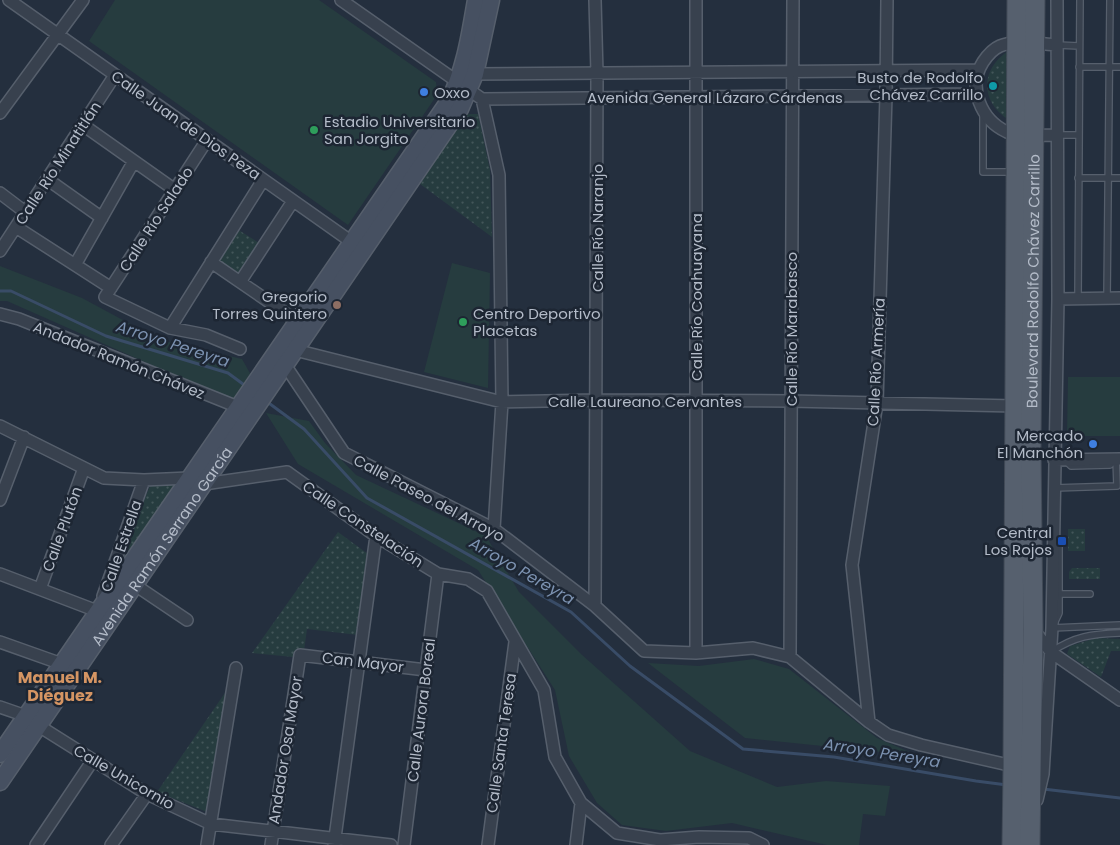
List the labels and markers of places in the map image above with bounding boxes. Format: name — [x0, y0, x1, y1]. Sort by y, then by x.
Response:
place label: Busto de Rodolfo Chávez Carrillo — [857, 67, 983, 105]
marker: Busto de Rodolfo Chávez Carrillo — [987, 80, 999, 92]
place label: Oxxo — [434, 82, 470, 103]
marker: Oxxo — [418, 86, 430, 98]
place label: Estadio Universitario San Jorgito — [324, 111, 475, 149]
marker: Estadio Universitario San Jorgito — [308, 124, 320, 136]
place label: Gregorio Torres Quintero — [212, 286, 327, 324]
marker: Gregorio Torres Quintero — [331, 299, 343, 311]
place label: Centro Deportivo Placetas — [473, 303, 601, 341]
marker: Centro Deportivo Placetas — [457, 316, 469, 328]
place label: Mercado El Manchón — [997, 425, 1083, 463]
marker: Mercado El Manchón — [1087, 438, 1099, 450]
place label: Central Los Rojos — [984, 522, 1052, 560]
marker: Central Los Rojos — [1056, 535, 1068, 547]

